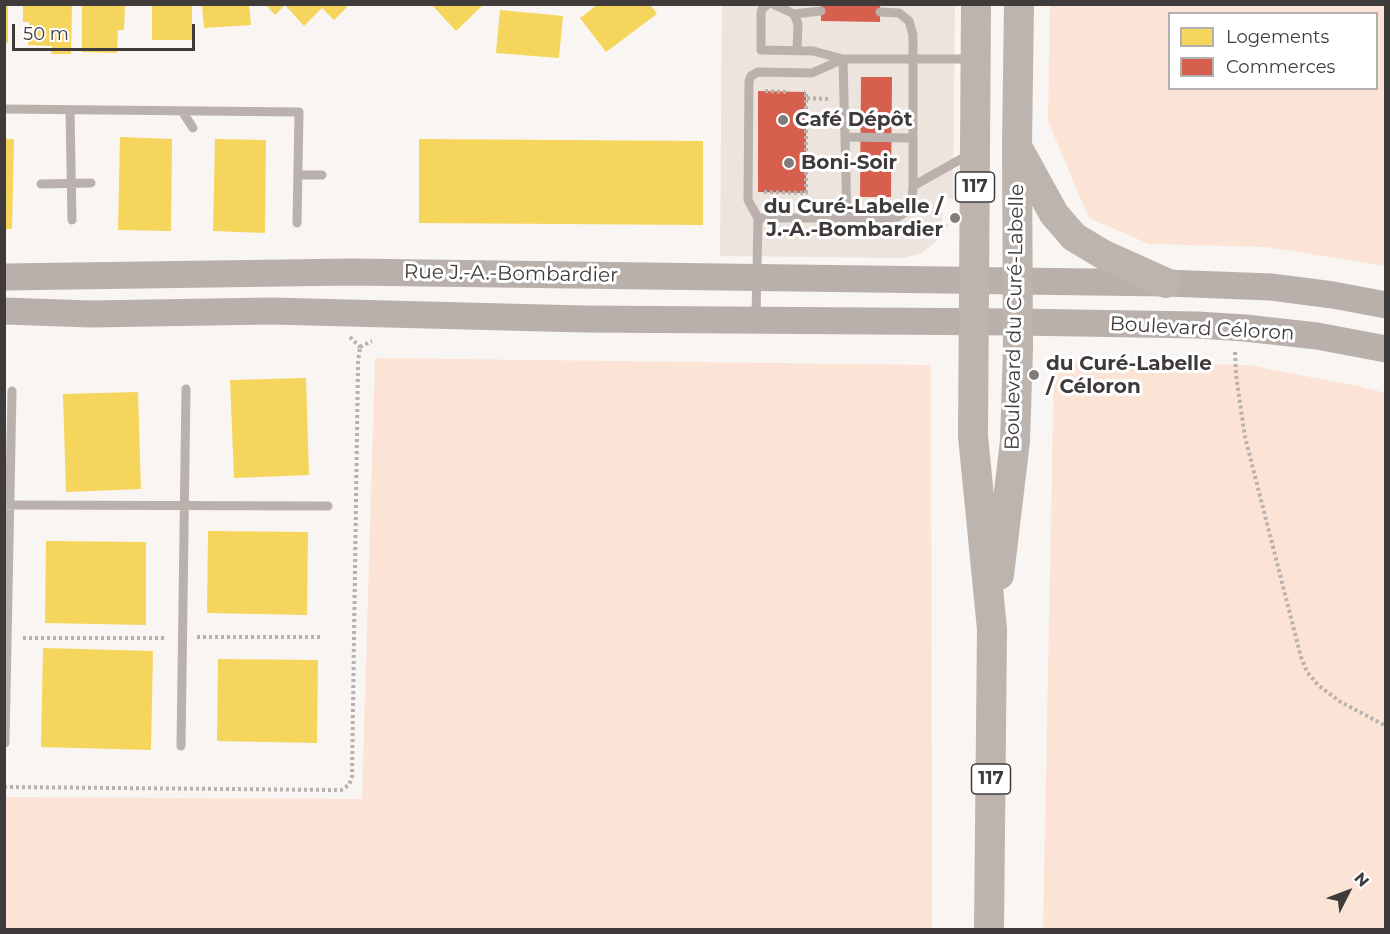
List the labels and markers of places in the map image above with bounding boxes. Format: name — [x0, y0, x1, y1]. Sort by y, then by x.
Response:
place label: Café Dépôt — [795, 108, 912, 132]
marker: Café Dépôt — [776, 113, 790, 127]
place label: Boni-Soir — [801, 151, 897, 175]
marker: Boni-Soir — [782, 156, 796, 170]
place label: du Curé-Labelle / J.-A.-Bombardier — [764, 195, 943, 242]
marker: du Curé-Labelle / J.-A.-Bombardier — [948, 211, 962, 225]
place label: du Curé-Labelle / Céloron — [1046, 352, 1212, 399]
marker: du Curé-Labelle / Céloron — [1027, 368, 1041, 382]

